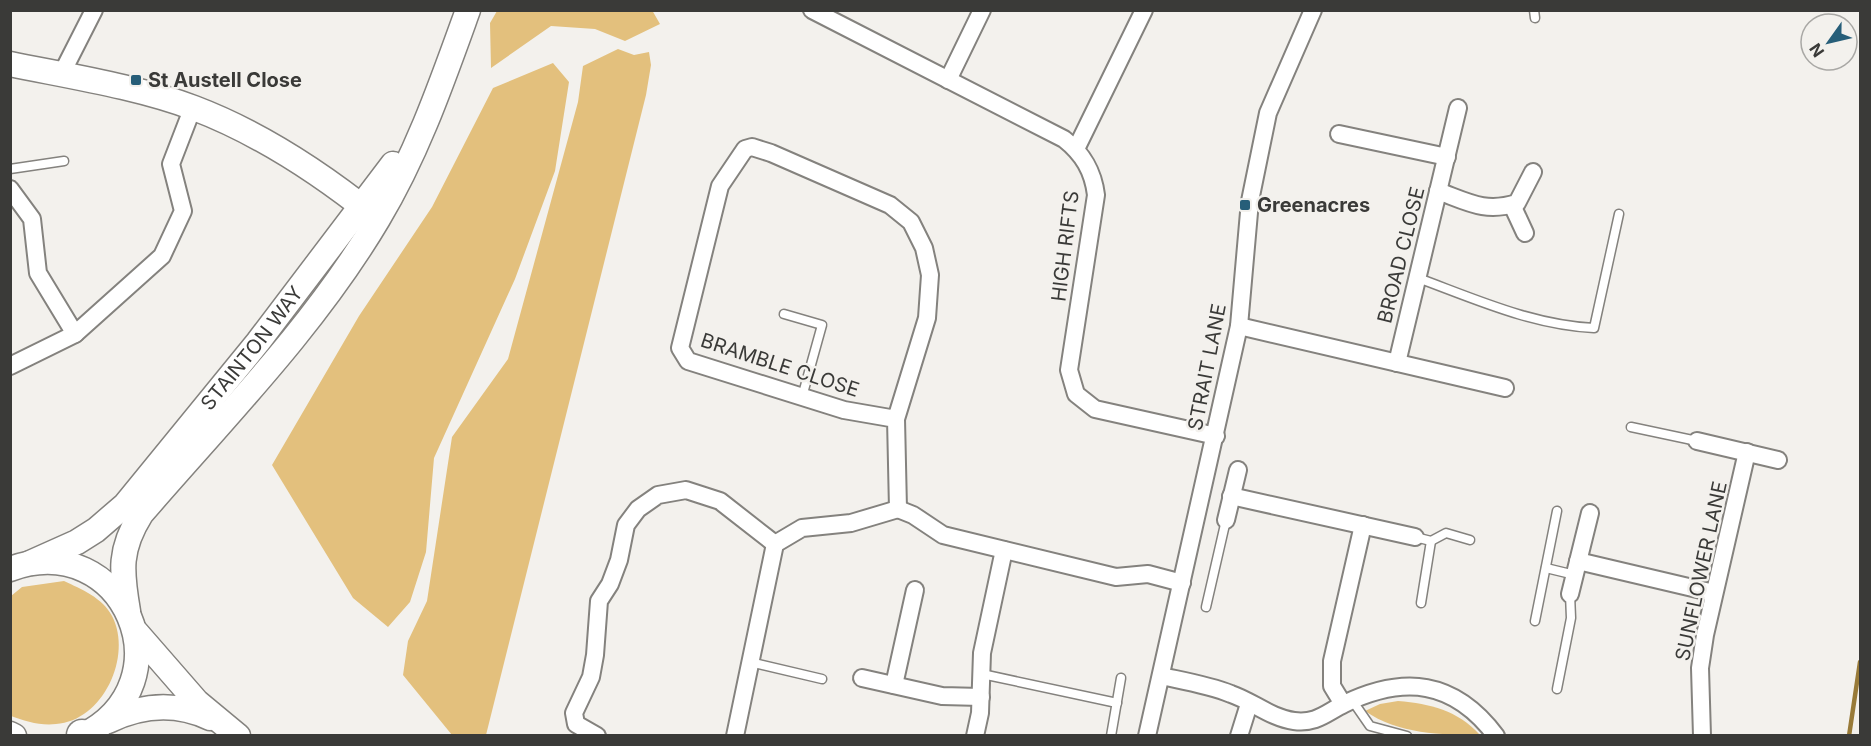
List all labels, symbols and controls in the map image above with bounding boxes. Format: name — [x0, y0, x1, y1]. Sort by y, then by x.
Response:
north arrow — [1799, 12, 1859, 72]
text: N — [1805, 40, 1828, 61]
place label: St Austell Close — [148, 68, 302, 92]
marker: St Austell Close — [129, 73, 143, 87]
street label: BROAD CLOSE — [1372, 184, 1430, 326]
street label: HIGH RIFTS — [1046, 189, 1084, 303]
place label: Greenacres — [1257, 193, 1370, 217]
marker: Greenacres — [1238, 198, 1252, 212]
street label: STAINTON WAY — [195, 281, 308, 415]
street label: STRAIT LANE — [1183, 302, 1231, 432]
street label: BRAMBLE CLOSE — [698, 328, 862, 402]
street label: SUNFLOWER LANE — [1670, 479, 1732, 663]

